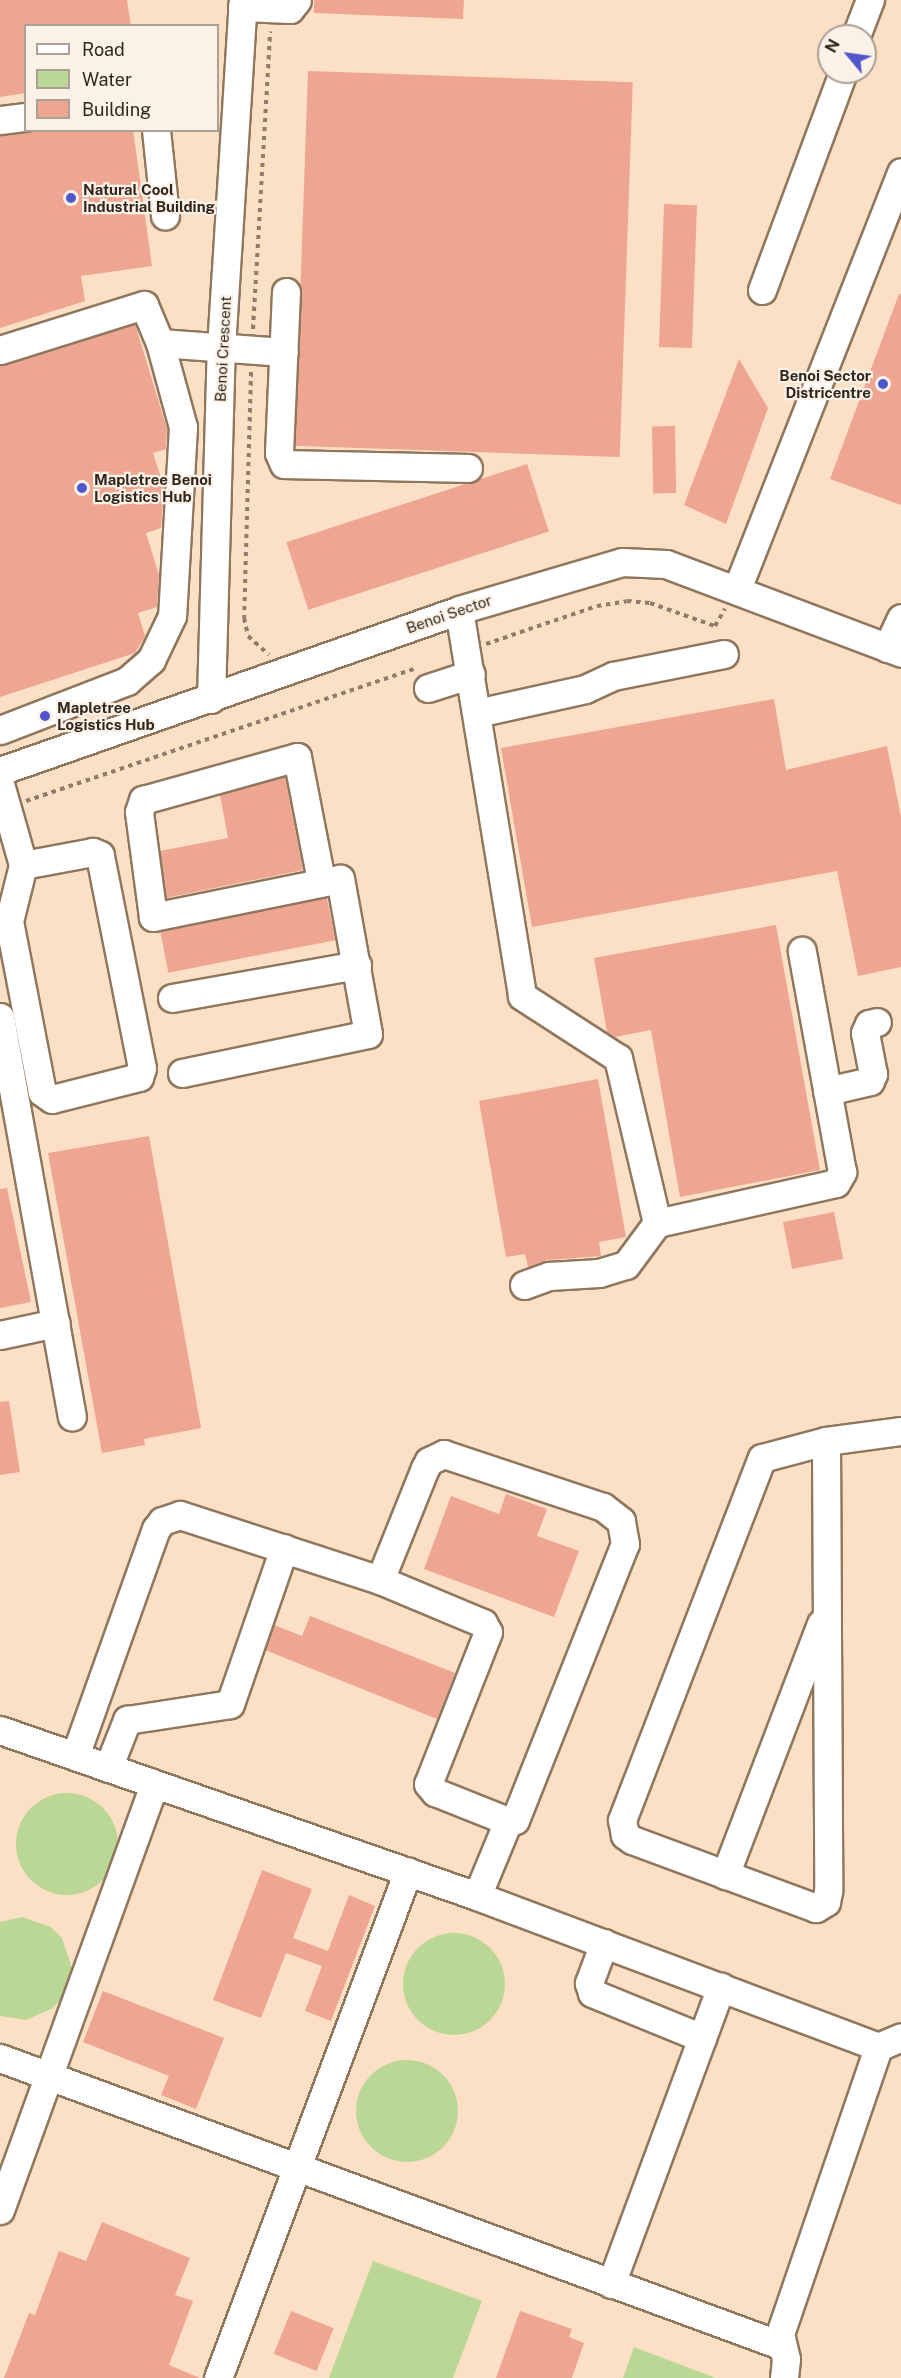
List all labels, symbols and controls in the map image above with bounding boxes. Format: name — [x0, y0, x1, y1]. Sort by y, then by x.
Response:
legend — [24, 24, 219, 132]
north arrow — [817, 24, 877, 84]
text: N — [821, 36, 844, 56]
text: Road — [82, 39, 125, 60]
text: Water — [82, 69, 132, 90]
text: Building — [82, 99, 151, 120]
place label: Natural Cool Industrial Building — [83, 180, 215, 215]
marker: Natural Cool Industrial Building — [64, 191, 78, 205]
street label: Benoi Crescent — [211, 296, 235, 402]
place label: Benoi Sector Districentre — [779, 366, 871, 401]
marker: Benoi Sector Districentre — [876, 377, 890, 391]
place label: Mapletree Benoi Logistics Hub — [94, 470, 212, 505]
marker: Mapletree Benoi Logistics Hub — [75, 481, 89, 495]
street label: Benoi Sector — [404, 591, 494, 637]
place label: Mapletree Logistics Hub — [57, 698, 155, 733]
marker: Mapletree Logistics Hub — [38, 709, 52, 723]

